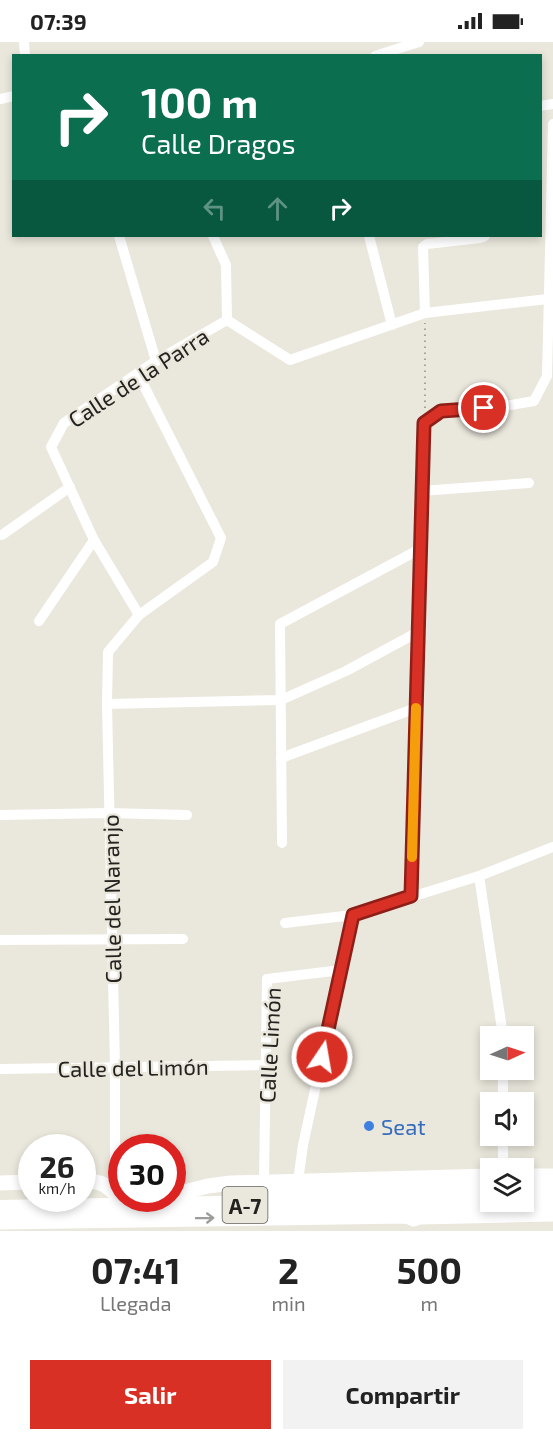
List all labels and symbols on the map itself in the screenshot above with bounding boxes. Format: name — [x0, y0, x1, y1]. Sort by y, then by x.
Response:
street label: Calle de la Parra — [63, 322, 213, 432]
pin — [458, 382, 509, 433]
street label: Calle del Naranjo — [97, 814, 126, 984]
street label: Calle Limón — [253, 987, 285, 1103]
position arrow — [290, 1025, 354, 1089]
north arrow — [480, 1026, 534, 1080]
street label: Calle del Limón — [57, 1053, 209, 1081]
place label: Seat — [381, 1113, 426, 1139]
marker: Seat — [362, 1119, 376, 1133]
speed limit sign: 30 — [108, 1134, 186, 1212]
road number: A-7 — [222, 1187, 268, 1223]
one-way arrow — [195, 1212, 215, 1224]

